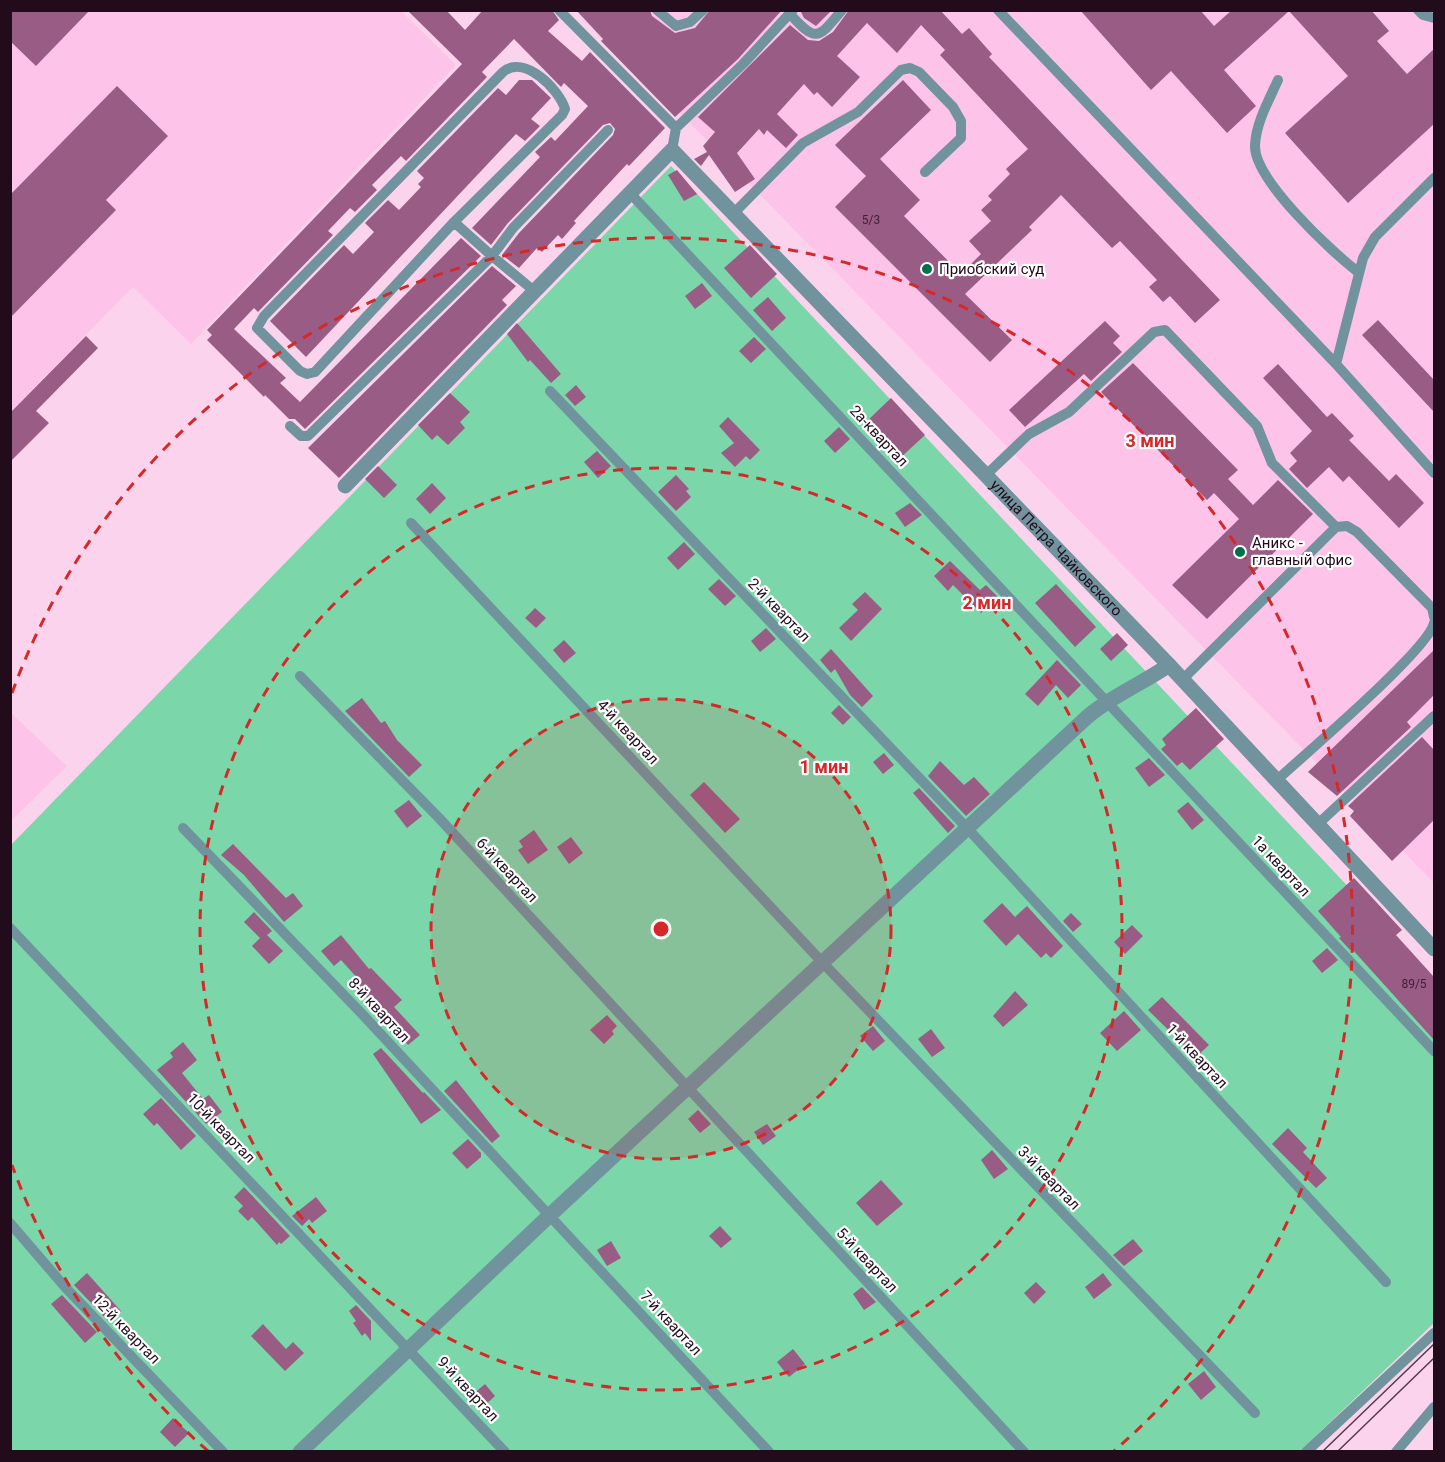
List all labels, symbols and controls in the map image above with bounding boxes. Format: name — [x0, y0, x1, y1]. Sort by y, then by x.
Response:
house number: 5/3 — [862, 213, 880, 227]
place label: Приобский суд — [939, 260, 1044, 278]
marker: Приобский суд — [920, 262, 934, 276]
street label: 2а-квартал — [846, 402, 912, 470]
text: 3 мин — [1126, 430, 1174, 451]
street label: улица Петра Чайковского — [986, 476, 1126, 620]
place label: Аникс - главный офис — [1252, 534, 1352, 569]
marker: Аникс - главный офис — [1233, 545, 1247, 559]
street label: 2-й квартал — [744, 574, 814, 646]
text: 2 мин — [963, 592, 1011, 613]
street label: 4-й квартал — [594, 696, 662, 768]
text: 1 мин — [800, 756, 848, 777]
street label: 1а квартал — [1248, 832, 1314, 900]
street label: 6-й квартал — [473, 834, 541, 906]
centre of rings — [651, 919, 671, 939]
street label: 8-й квартал — [345, 974, 413, 1046]
house number: 89/5 — [1401, 977, 1427, 991]
street label: 1-й квартал — [1163, 1020, 1231, 1092]
street label: 10-й квартал — [183, 1089, 259, 1167]
street label: 3-й квартал — [1014, 1142, 1084, 1214]
street label: 5-й квартал — [833, 1224, 901, 1296]
street label: 7-й квартал — [637, 1287, 705, 1359]
street label: 12-й квартал — [88, 1290, 164, 1368]
street label: 9-й квартал — [434, 1353, 502, 1425]

